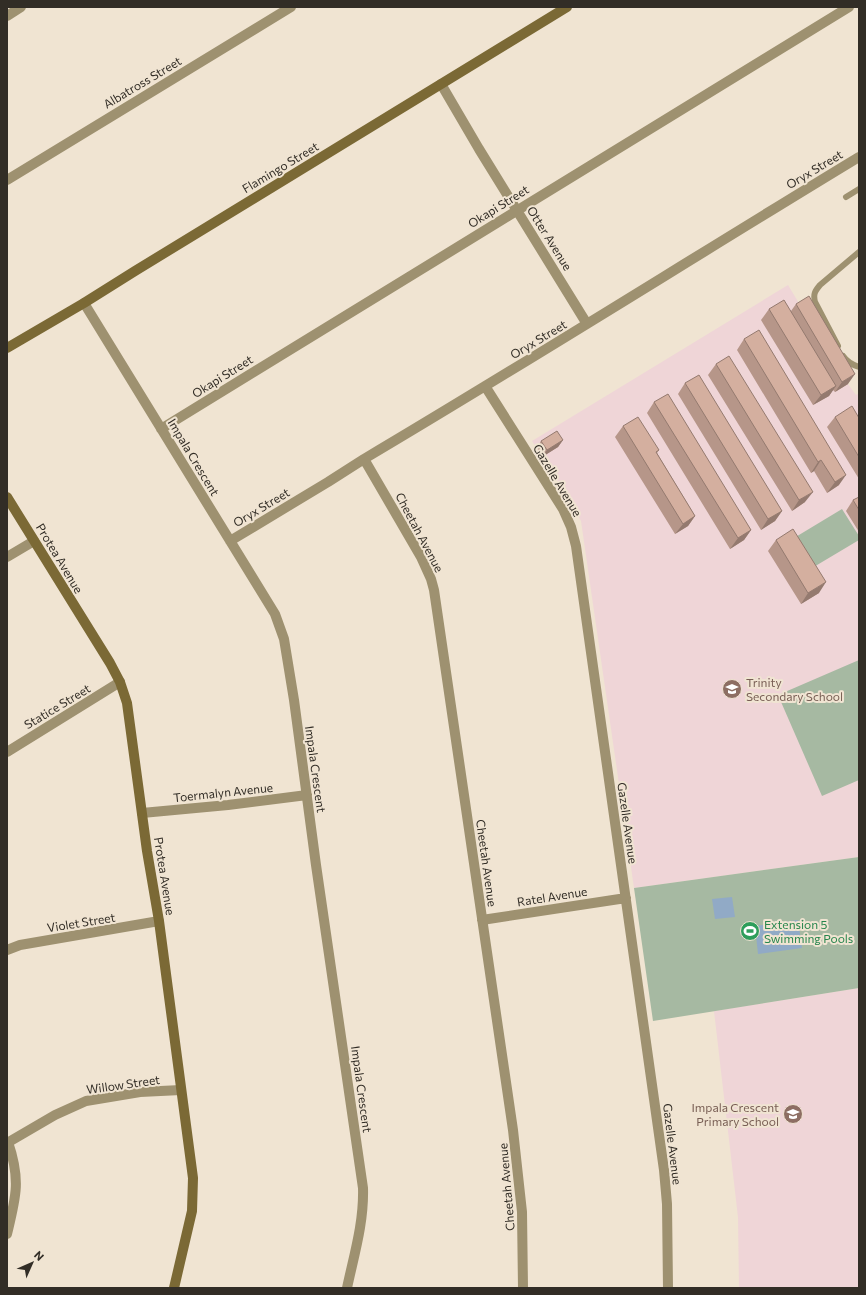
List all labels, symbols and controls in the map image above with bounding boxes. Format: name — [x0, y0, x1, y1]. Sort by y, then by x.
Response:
street label: Albatross Street — [101, 53, 184, 111]
street label: Flamingo Street — [239, 139, 321, 195]
street label: Oryx Street — [783, 147, 845, 191]
street label: Okapi Street — [465, 182, 531, 230]
street label: Otter Avenue — [525, 203, 575, 273]
street label: Oryx Street — [507, 317, 569, 361]
street label: Okapi Street — [189, 352, 255, 400]
street label: Impala Crescent — [165, 416, 223, 498]
street label: Gazelle Avenue — [531, 441, 585, 519]
street label: Oryx Street — [230, 485, 292, 529]
street label: Cheetah Avenue — [393, 490, 447, 574]
street label: Protea Avenue — [34, 521, 86, 595]
place label: Trinity Secondary School — [746, 675, 843, 703]
school or university icon: Trinity Secondary School — [721, 678, 743, 700]
street label: Statice Street — [21, 681, 93, 731]
street label: Impala Crescent — [303, 725, 329, 813]
street label: Toermalyn Avenue — [172, 780, 274, 804]
street label: Gazelle Avenue — [615, 781, 641, 865]
street label: Cheetah Avenue — [474, 818, 500, 908]
street label: Protea Avenue — [152, 836, 178, 916]
street label: Ratel Avenue — [516, 884, 588, 908]
street label: Violet Street — [46, 910, 116, 934]
place label: Extension 5 Swimming Pools — [764, 917, 853, 945]
sports icon: Extension 5 Swimming Pools — [739, 920, 761, 942]
street label: Impala Crescent — [349, 1045, 375, 1133]
street label: Willow Street — [85, 1072, 161, 1096]
place label: Impala Crescent Primary School — [692, 1100, 779, 1128]
street label: Gazelle Avenue — [661, 1102, 685, 1186]
school or university icon: Impala Crescent Primary School — [782, 1103, 804, 1125]
street label: Cheetah Avenue — [495, 1143, 517, 1231]
north arrow — [12, 1243, 52, 1283]
text: N — [32, 1248, 47, 1263]

